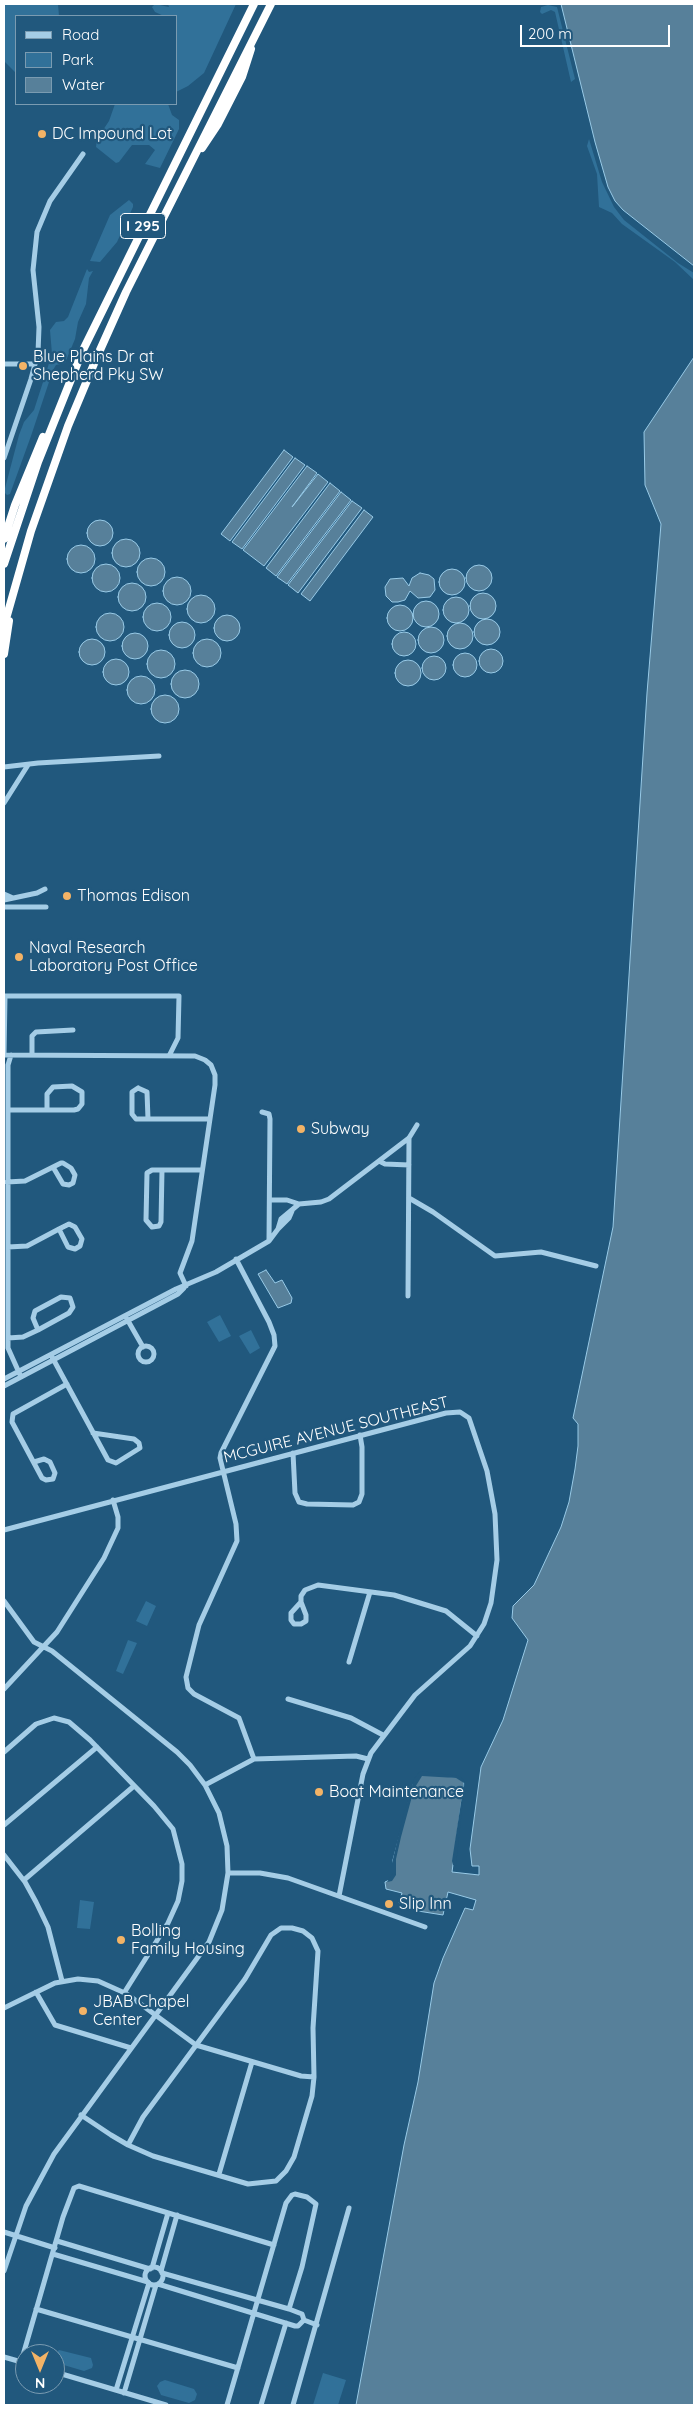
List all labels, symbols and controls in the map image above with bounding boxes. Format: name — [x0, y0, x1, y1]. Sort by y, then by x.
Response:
legend — [15, 15, 178, 105]
scale bar — [523, 15, 673, 47]
text: 200 m — [528, 24, 572, 43]
text: Road — [62, 25, 99, 44]
text: Park — [62, 50, 94, 69]
text: Water — [62, 75, 105, 94]
place label: DC Impound Lot — [52, 124, 172, 144]
marker: DC Impound Lot — [36, 128, 48, 140]
road number: I 295 — [120, 214, 166, 238]
place label: Blue Plains Dr at Shepherd Pky SW — [33, 347, 164, 385]
marker: Blue Plains Dr at Shepherd Pky SW — [17, 360, 29, 372]
place label: Thomas Edison — [77, 886, 190, 906]
marker: Thomas Edison — [61, 890, 73, 902]
place label: Naval Research Laboratory Post Office — [29, 938, 198, 976]
marker: Naval Research Laboratory Post Office — [13, 951, 25, 963]
place label: Subway — [311, 1119, 370, 1139]
marker: Subway — [295, 1123, 307, 1135]
street label: MCGUIRE AVENUE SOUTHEAST — [221, 1393, 451, 1467]
place label: Boat Maintenance — [329, 1782, 464, 1802]
marker: Boat Maintenance — [313, 1786, 325, 1798]
place label: Slip Inn — [399, 1894, 452, 1914]
marker: Slip Inn — [383, 1898, 395, 1910]
place label: Bolling Family Housing — [131, 1921, 245, 1959]
marker: Bolling Family Housing — [115, 1934, 127, 1946]
place label: JBAB Chapel Center — [93, 1992, 189, 2030]
marker: JBAB Chapel Center — [77, 2005, 89, 2017]
north arrow — [15, 2344, 65, 2394]
text: N — [35, 2374, 45, 2392]

